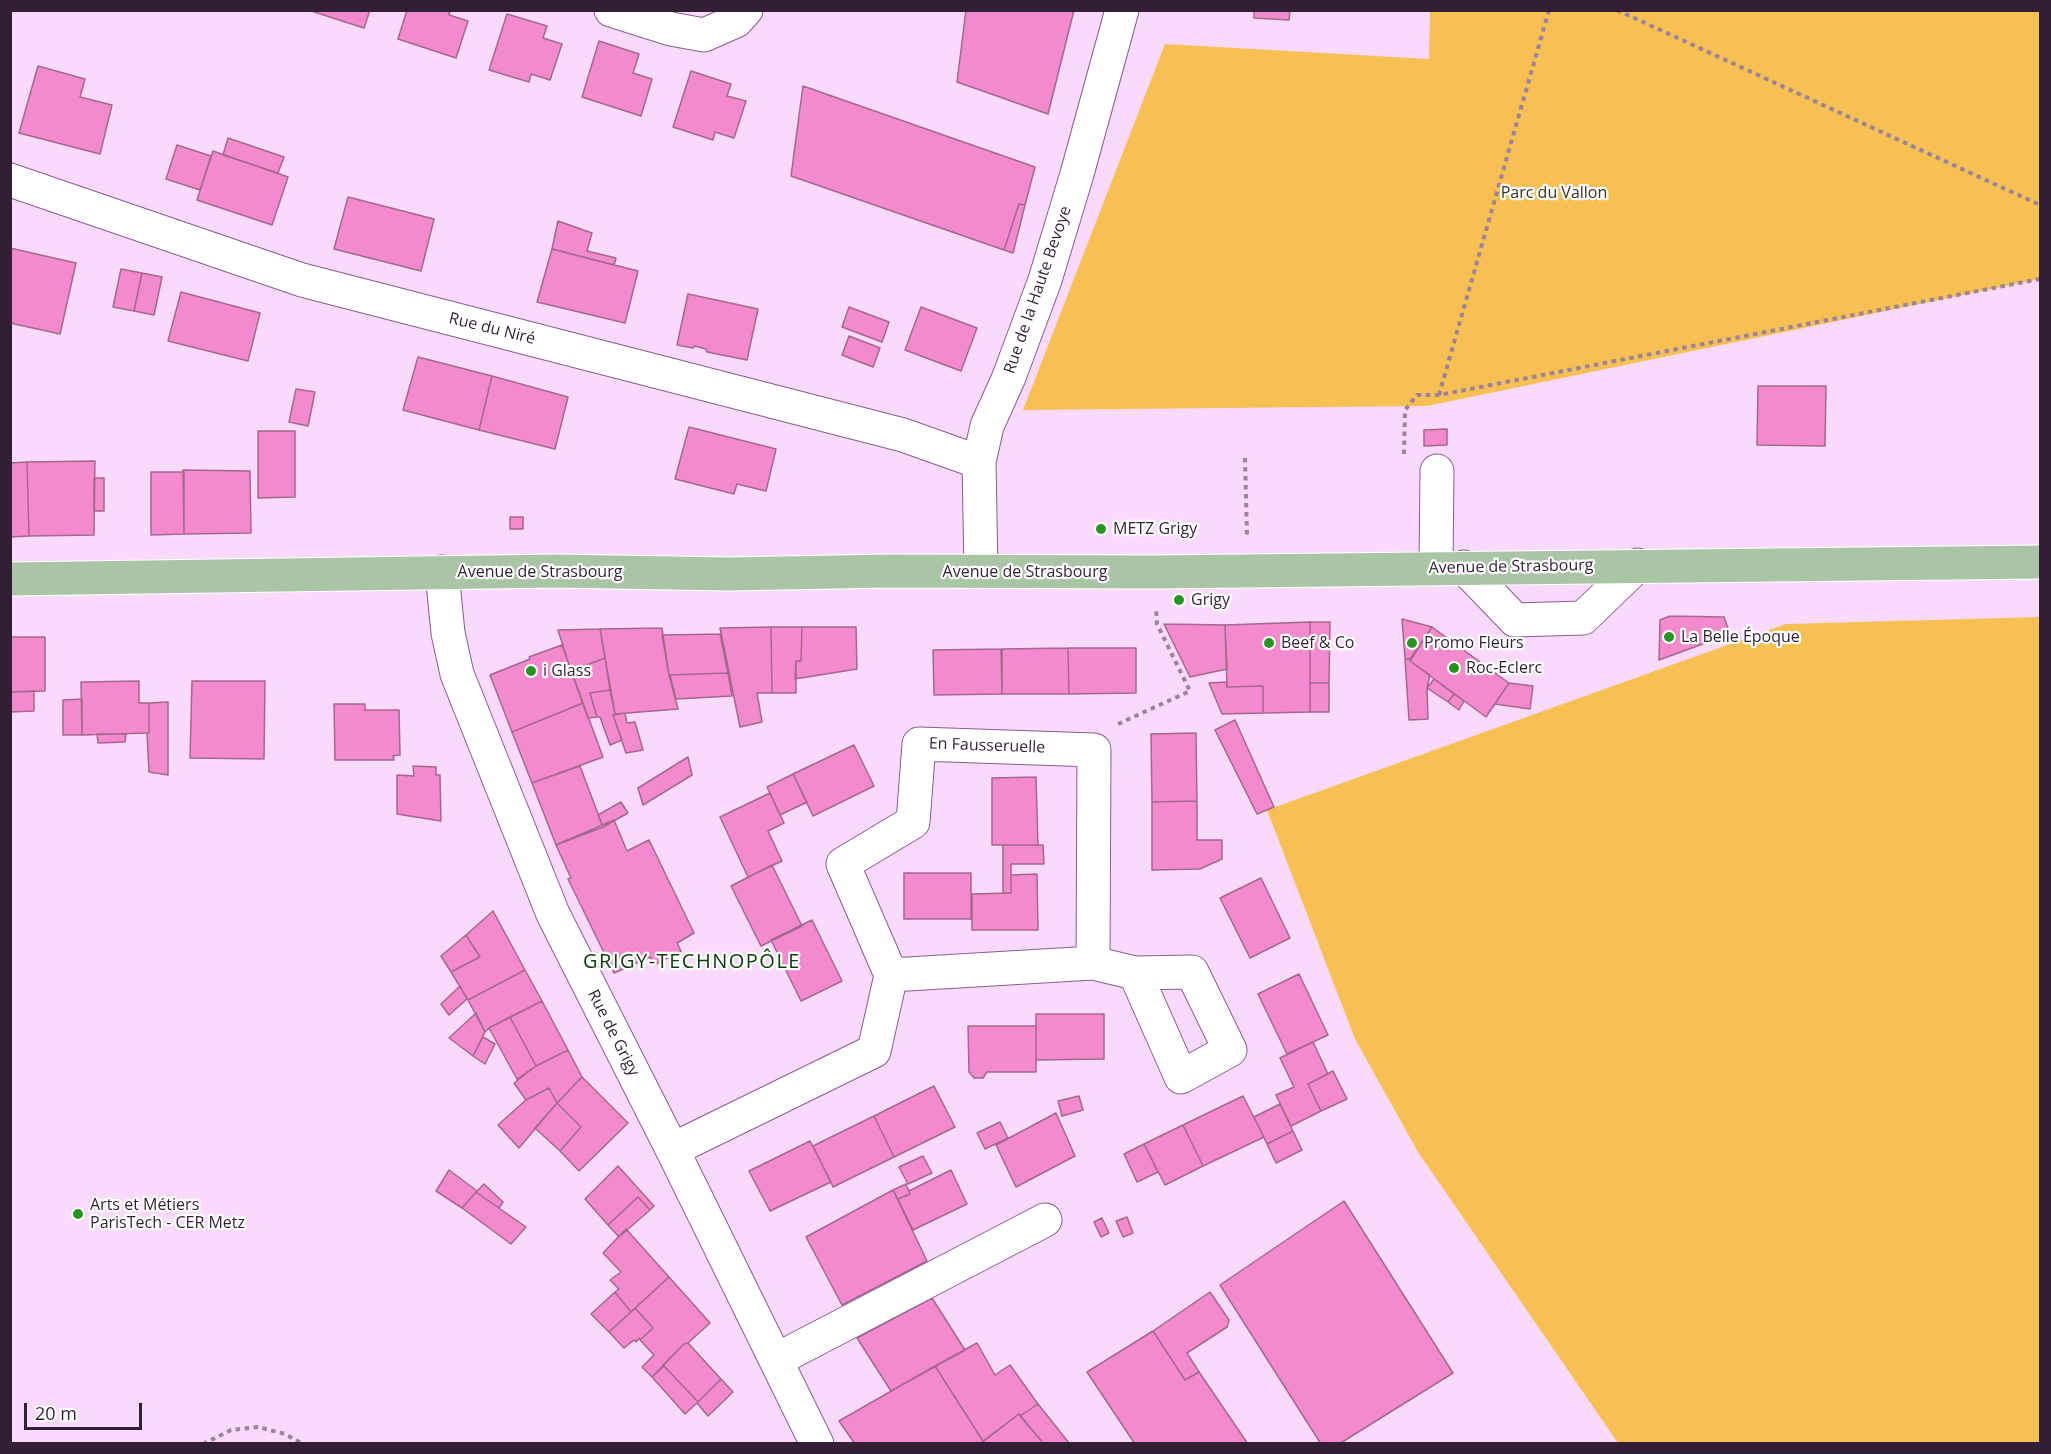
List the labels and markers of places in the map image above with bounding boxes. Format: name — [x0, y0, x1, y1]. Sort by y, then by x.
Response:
place label: METZ Grigy — [1113, 519, 1197, 539]
marker: METZ Grigy — [1094, 522, 1108, 536]
place label: Grigy — [1191, 590, 1230, 610]
marker: Grigy — [1172, 593, 1186, 607]
place label: La Belle Époque — [1681, 627, 1800, 647]
marker: La Belle Époque — [1662, 630, 1676, 644]
place label: Beef & Co — [1281, 633, 1354, 653]
place label: Promo Fleurs — [1424, 633, 1524, 653]
marker: Beef & Co — [1262, 636, 1276, 650]
marker: Promo Fleurs — [1405, 636, 1419, 650]
place label: Roc-Eclerc — [1466, 658, 1542, 678]
place label: i Glass — [543, 661, 591, 681]
marker: Roc-Eclerc — [1447, 661, 1461, 675]
marker: i Glass — [524, 664, 538, 678]
place label: Arts et Métiers ParisTech - CER Metz — [90, 1195, 245, 1233]
marker: Arts et Métiers ParisTech - CER Metz — [71, 1207, 85, 1221]

